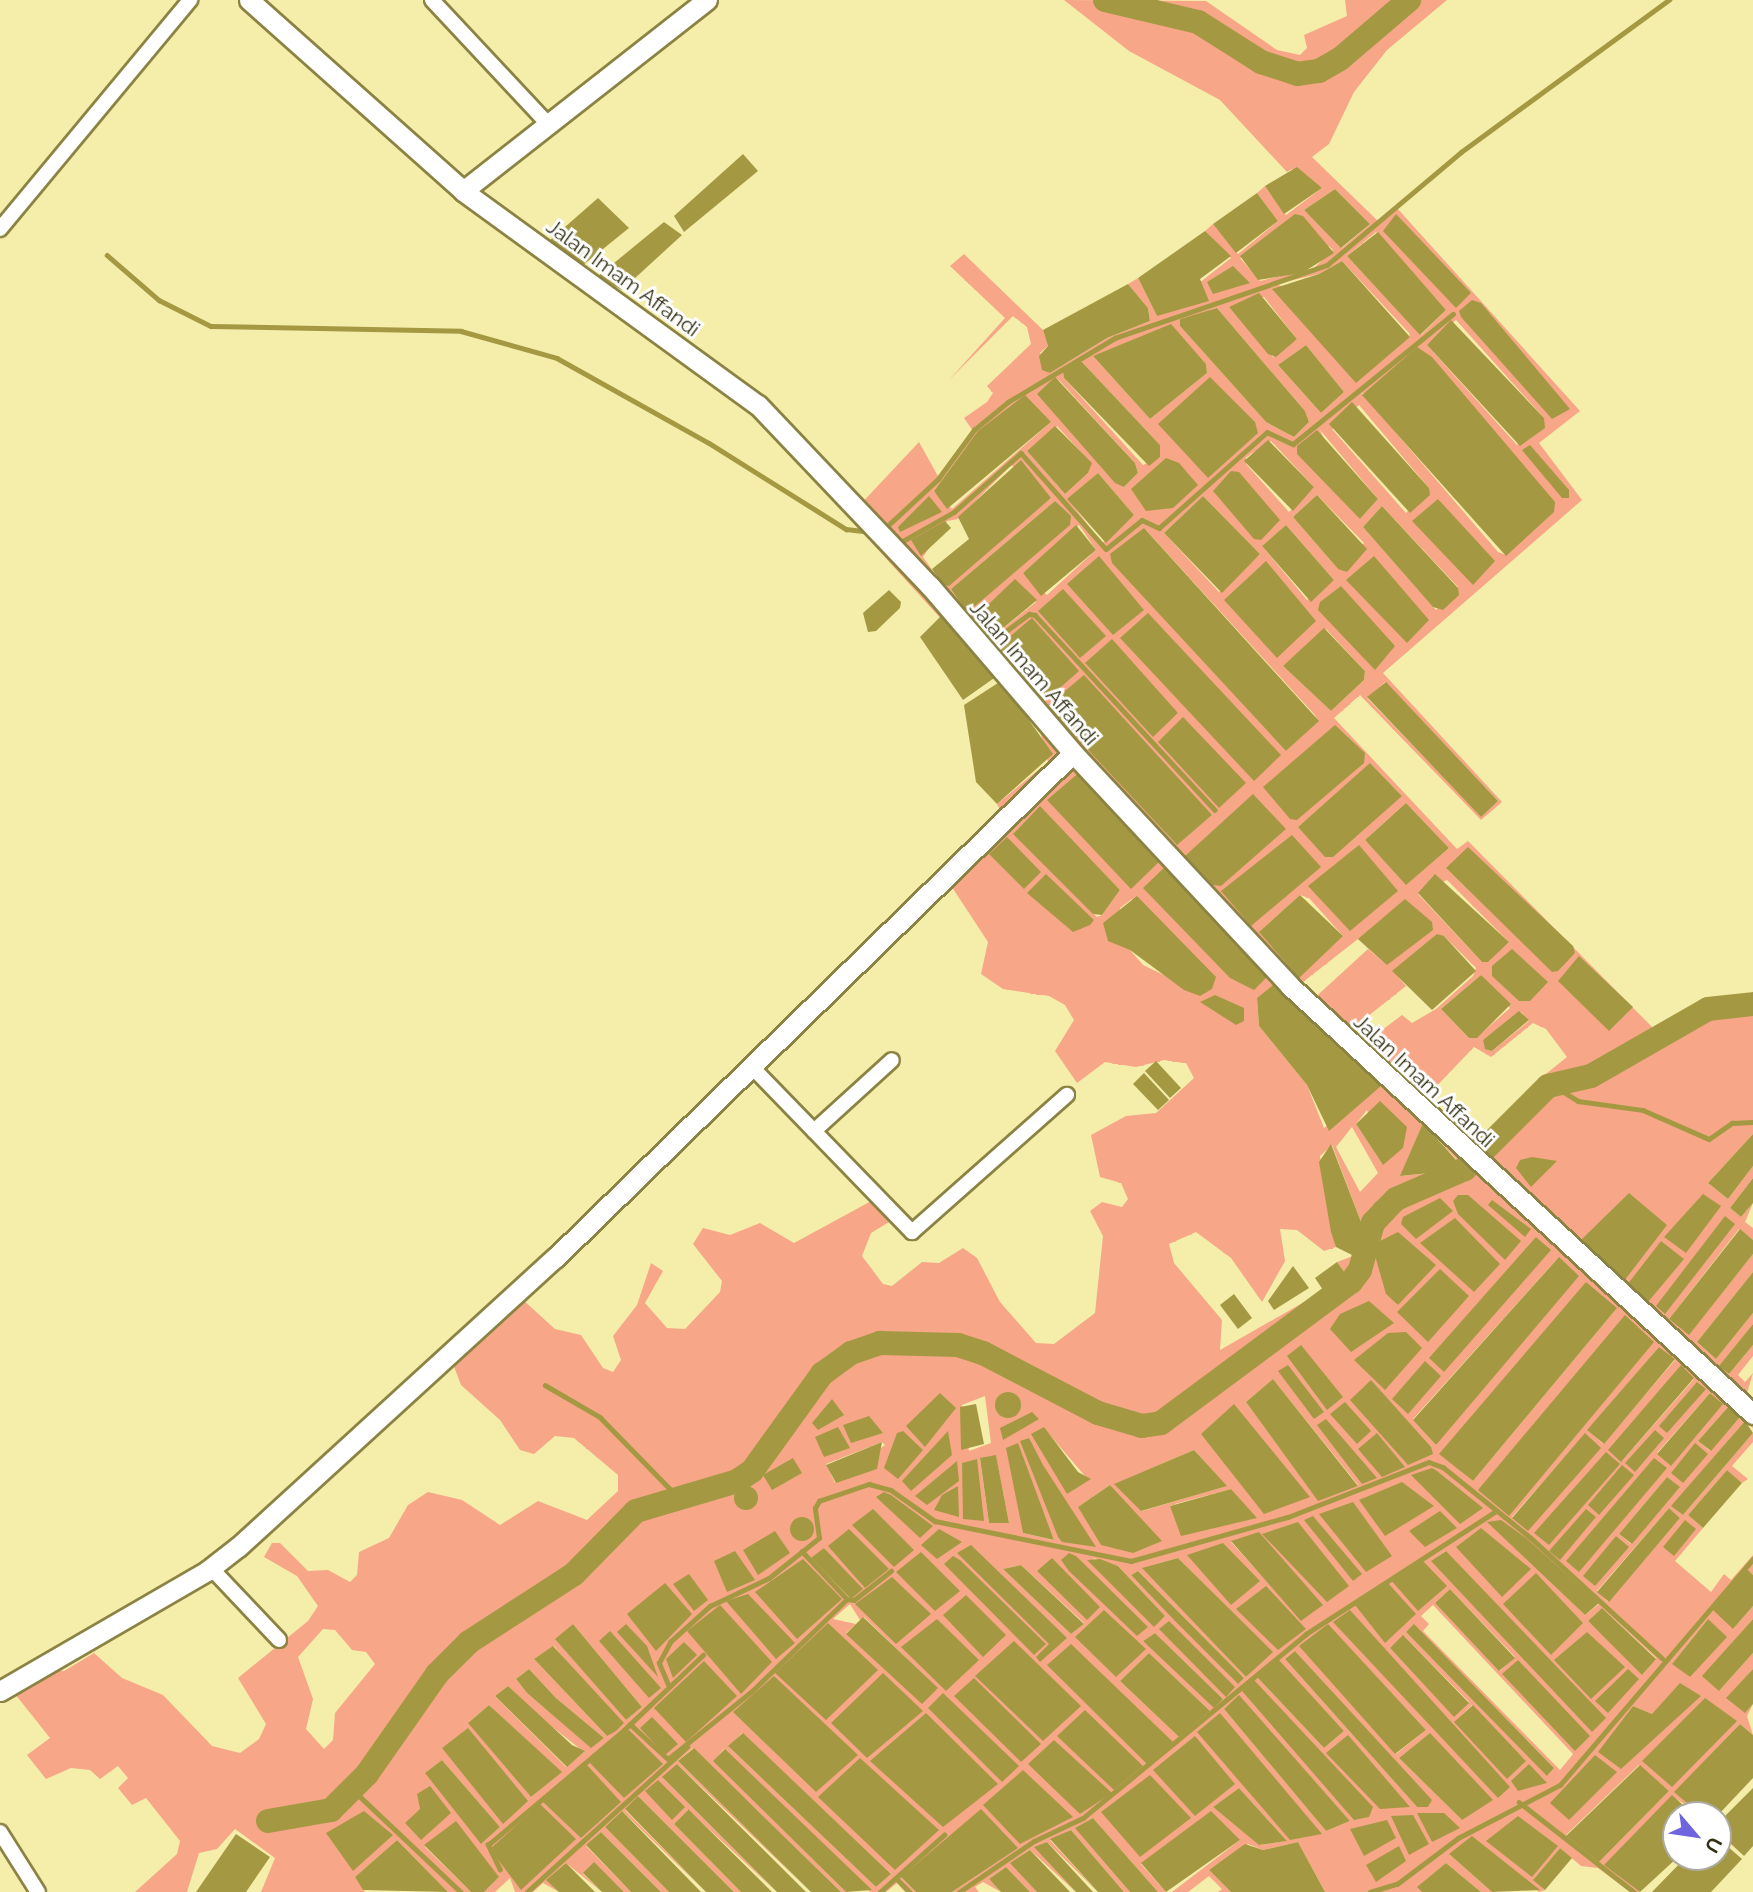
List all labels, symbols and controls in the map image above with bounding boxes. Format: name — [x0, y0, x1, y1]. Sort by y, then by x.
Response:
street label: Jalan Imam Affandi — [541, 214, 705, 342]
street label: Jalan Imam Affandi — [964, 595, 1104, 751]
street label: Jalan Imam Affandi — [1348, 1009, 1500, 1153]
north arrow — [1662, 1801, 1732, 1871]
text: U — [1701, 1834, 1727, 1857]

